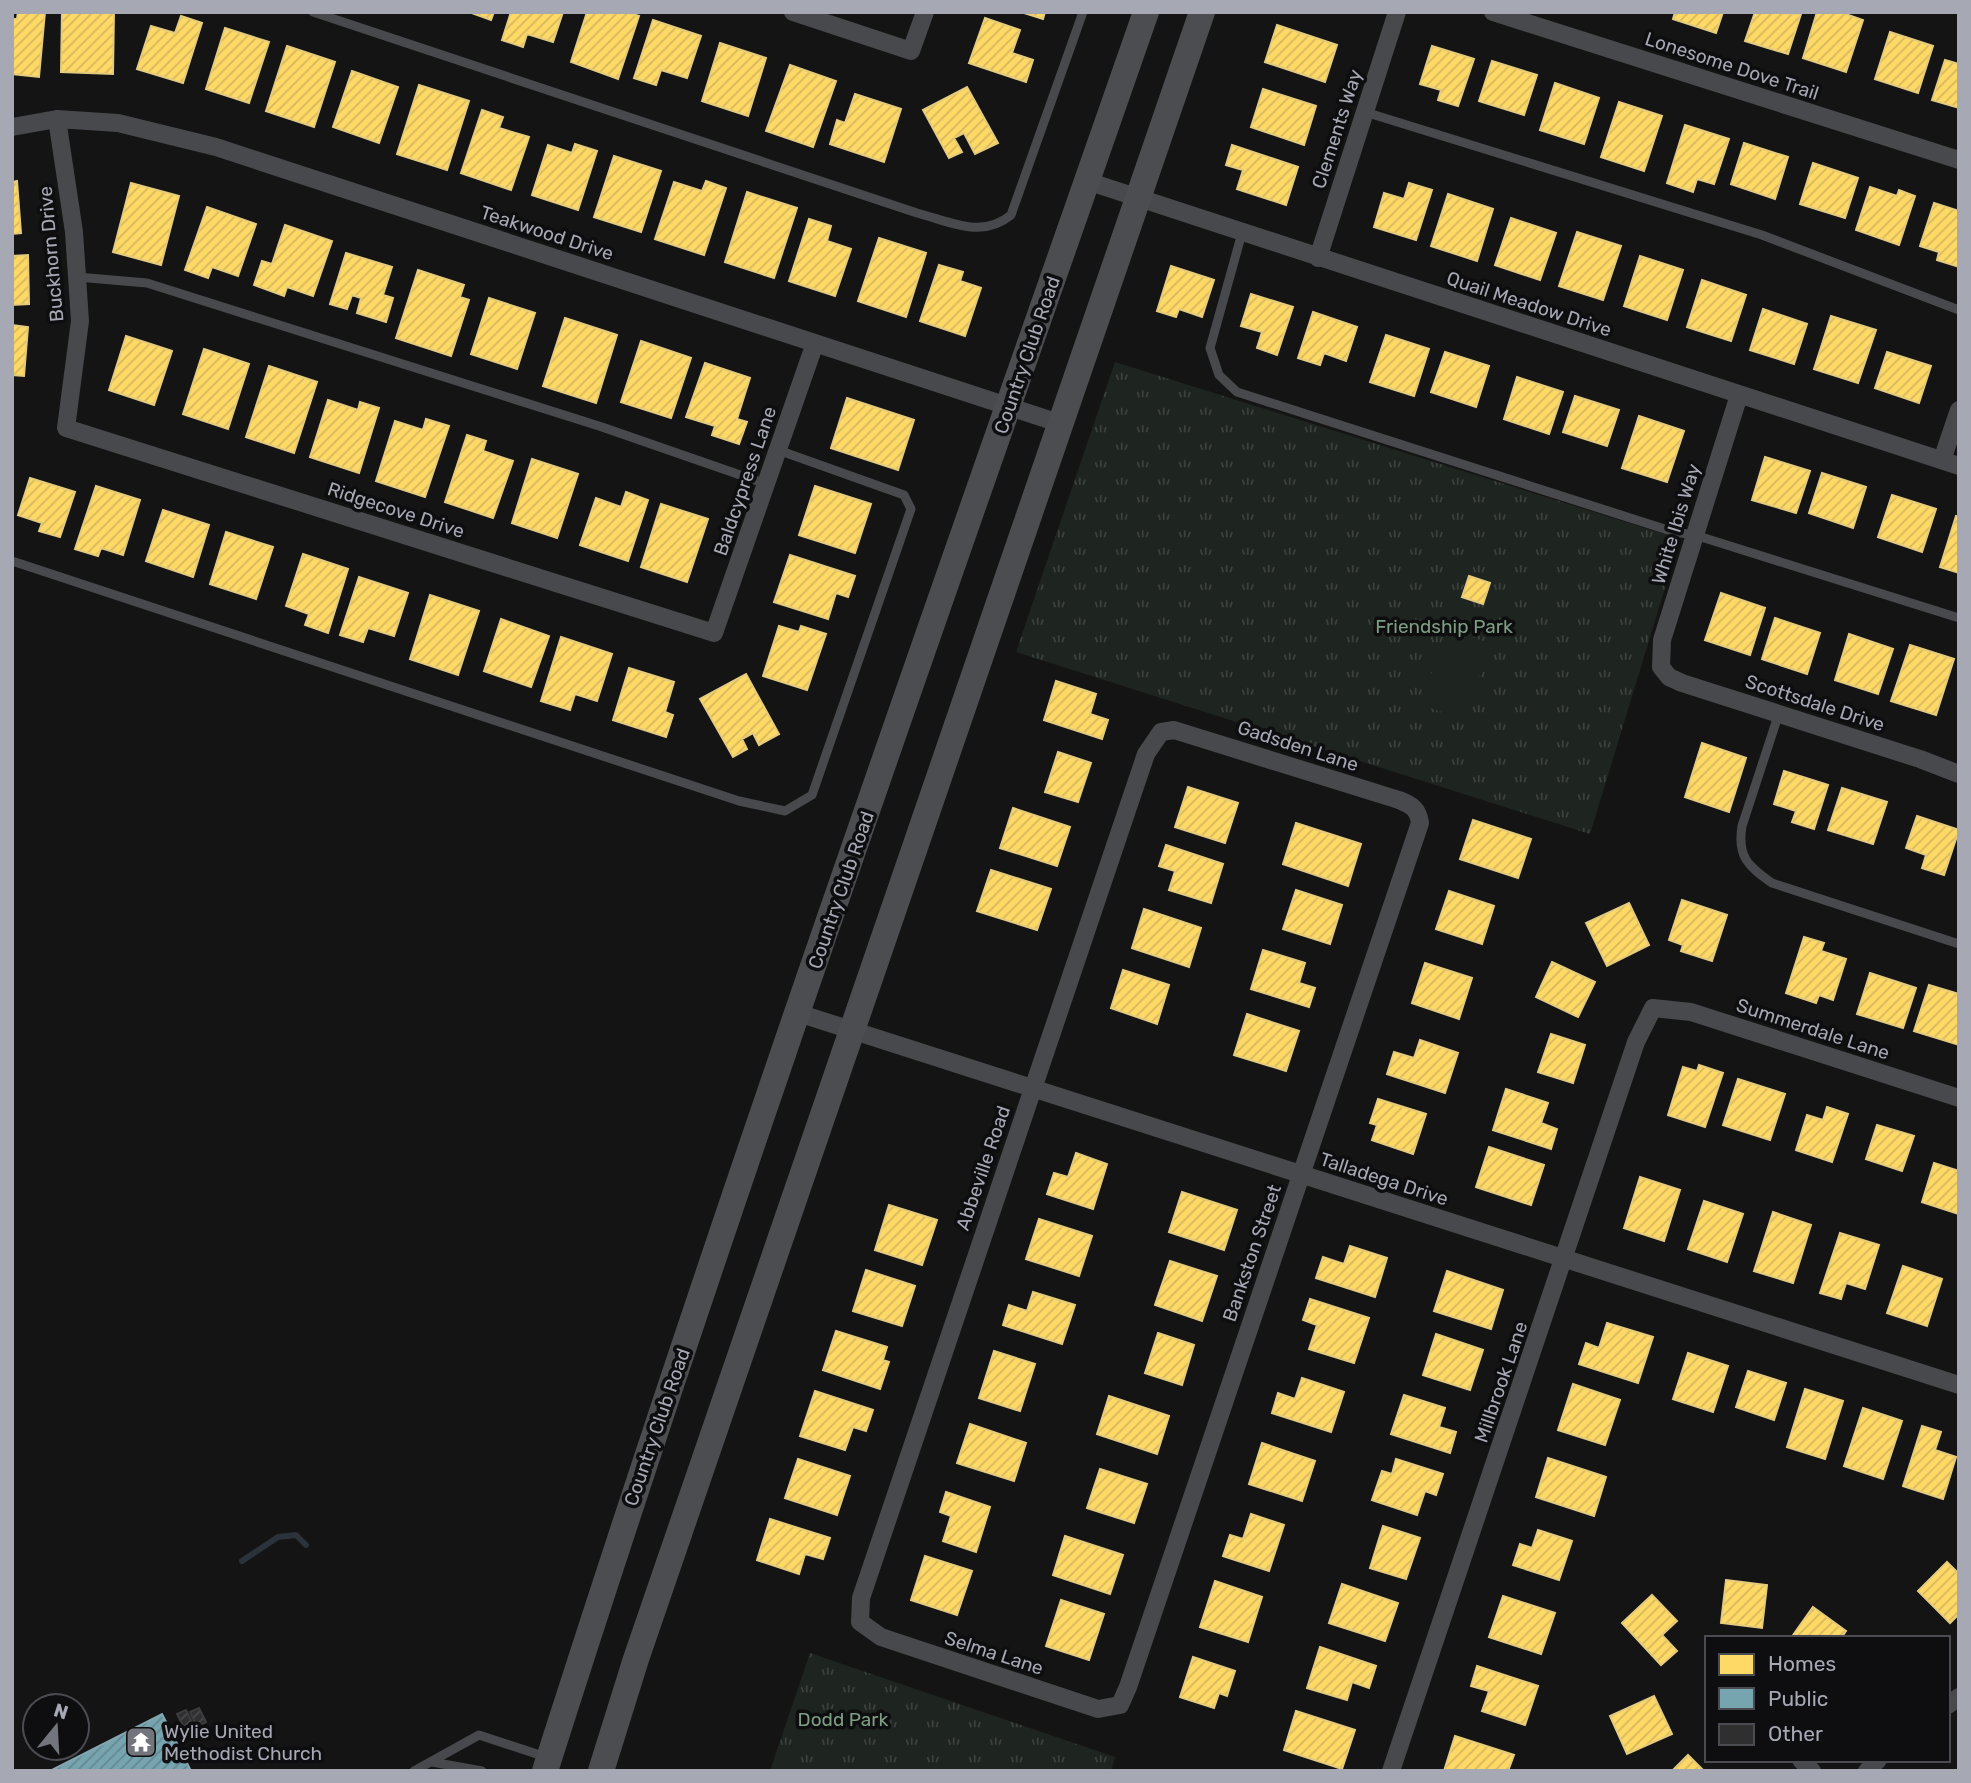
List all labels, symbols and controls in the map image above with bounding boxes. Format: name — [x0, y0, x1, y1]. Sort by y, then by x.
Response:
street label: Lonesome Dove Trail — [1642, 27, 1822, 105]
street label: Clements Way — [1307, 67, 1367, 191]
street label: Buckhorn Drive — [34, 185, 68, 323]
street label: Teakwood Drive — [478, 201, 616, 265]
street label: Quail Meadow Drive — [1444, 266, 1614, 342]
street label: Country Club Road — [989, 273, 1065, 437]
street label: Baldcypress Lane — [709, 403, 781, 559]
street label: White Ibis Way — [1647, 461, 1705, 587]
street label: Ridgecove Drive — [325, 477, 467, 543]
park label: Friendship Park — [1375, 615, 1513, 638]
street label: Scottsdale Drive — [1742, 670, 1888, 736]
street label: Gadsden Lane — [1235, 716, 1361, 776]
street label: Country Club Road — [803, 808, 879, 972]
street label: Summerdale Lane — [1733, 993, 1893, 1065]
street label: Abbeville Road — [951, 1103, 1015, 1233]
street label: Talladega Drive — [1317, 1147, 1451, 1211]
street label: Bankston Street — [1218, 1181, 1286, 1325]
street label: Millbrook Lane — [1470, 1318, 1532, 1446]
street label: Country Club Road — [619, 1345, 695, 1509]
street label: Selma Lane — [942, 1626, 1046, 1680]
legend — [1705, 1636, 1950, 1762]
text: Homes — [1768, 1651, 1836, 1676]
text: Public — [1768, 1686, 1828, 1711]
north arrow — [21, 1692, 91, 1762]
text: N — [51, 1698, 71, 1724]
park label: Dodd Park — [798, 1708, 889, 1731]
place label: Wylie United Methodist Church — [164, 1720, 322, 1765]
text: Other — [1768, 1721, 1823, 1746]
temple icon: Wylie United Methodist Church — [124, 1725, 158, 1759]

